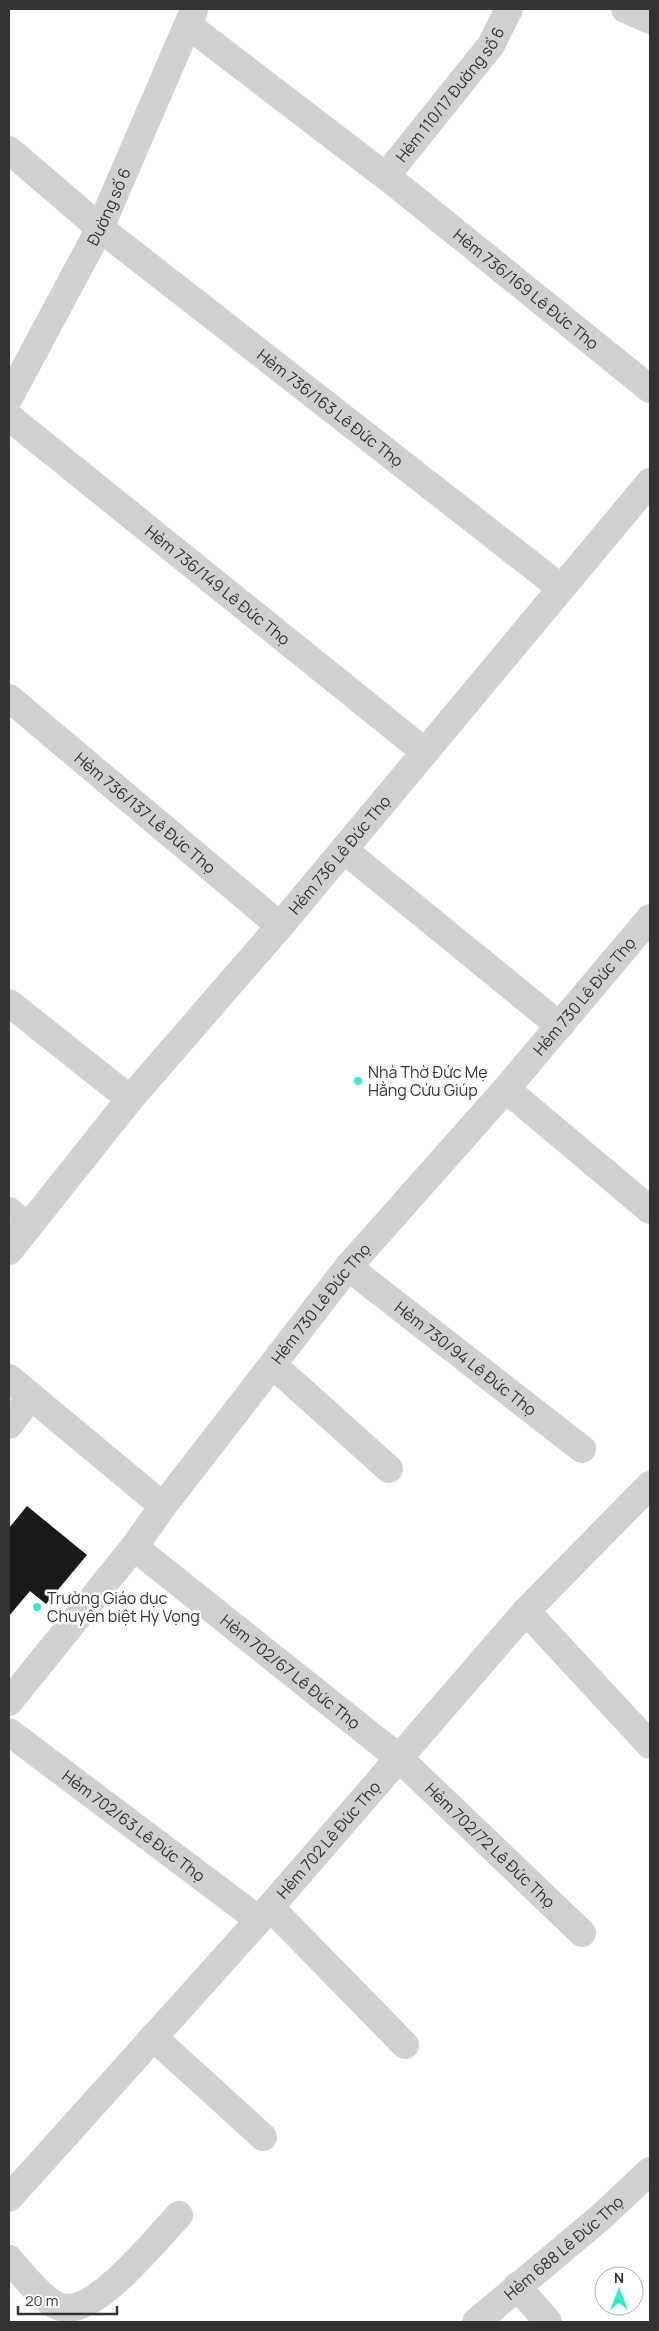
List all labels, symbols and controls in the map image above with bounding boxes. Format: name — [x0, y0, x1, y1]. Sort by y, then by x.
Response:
street label: Hẻm 110/17 Đường số 6 — [390, 23, 509, 167]
street label: Đường số 6 — [82, 164, 136, 249]
street label: Hẻm 736/169 Lê Đức Thọ — [449, 224, 603, 354]
street label: Hẻm 736/163 Lê Đức Thọ — [253, 344, 408, 472]
street label: Hẻm 736/149 Lê Đức Thọ — [141, 520, 295, 650]
street label: Hẻm 736/137 Lê Đức Thọ — [70, 747, 220, 878]
street label: Hẻm 736 Lê Đức Thọ — [283, 791, 395, 919]
street label: Hẻm 730 Lê Đức Thọ — [528, 932, 640, 1060]
place label: Nhà Thờ Đức Mẹ Hằng Cứu Giúp — [368, 1061, 488, 1101]
marker: Nhà Thờ Đức Mẹ Hằng Cứu Giúp — [352, 1075, 364, 1087]
street label: Hẻm 730 Lê Đức Thọ — [266, 1238, 375, 1368]
street label: Hẻm 730/94 Lê Đức Thọ — [390, 1296, 541, 1421]
place label: Trường Giáo dục Chuyên biệt Hy Vọng — [47, 1587, 200, 1627]
marker: Trường Giáo dục Chuyên biệt Hy Vọng — [31, 1601, 43, 1613]
street label: Hẻm 702/67 Lê Đức Thọ — [216, 1609, 365, 1734]
street label: Hẻm 702/63 Lê Đức Thọ — [58, 1765, 210, 1887]
street label: Hẻm 702 Lê Đức Thọ — [271, 1776, 385, 1903]
street label: Hẻm 702/72 Lê Đức Thọ — [420, 1778, 560, 1913]
street label: Hẻm 688 Lê Đức Thọ — [499, 2191, 628, 2305]
north arrow — [594, 2266, 644, 2316]
text: N — [614, 2268, 624, 2287]
scale bar — [18, 2284, 116, 2316]
text: 20 m — [25, 2290, 58, 2311]

